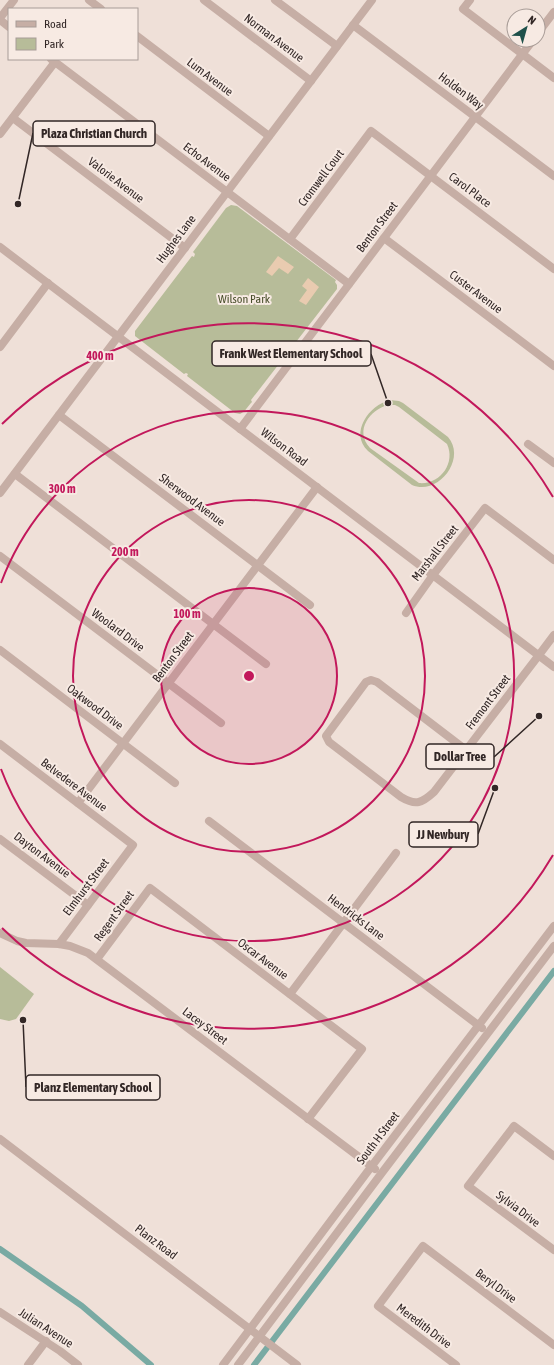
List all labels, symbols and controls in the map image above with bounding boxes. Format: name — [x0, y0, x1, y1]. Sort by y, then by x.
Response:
legend — [8, 8, 138, 60]
north arrow — [506, 8, 546, 48]
street label: Norman Avenue — [241, 11, 307, 65]
text: N — [526, 13, 538, 27]
text: Road — [44, 17, 67, 31]
text: Park — [44, 37, 65, 51]
street label: Lum Avenue — [184, 55, 236, 99]
street label: Holden Way — [436, 69, 486, 113]
callout: Plaza Christian Church — [33, 121, 155, 146]
text: Plaza Christian Church — [41, 126, 147, 141]
street label: Echo Avenue — [180, 140, 234, 184]
street label: Cromwell Court — [295, 146, 347, 209]
street label: Valorie Avenue — [85, 154, 147, 206]
street label: Carol Place — [446, 170, 494, 210]
street label: Benton Street — [353, 199, 401, 255]
street label: Hughes Lane — [153, 212, 199, 266]
street label: Custer Avenue — [447, 268, 505, 316]
park label: Wilson Park — [218, 292, 271, 306]
callout: Frank West Elementary School — [212, 341, 371, 366]
text: Frank West Elementary School — [220, 346, 363, 361]
text: 400 m — [85, 349, 114, 363]
street label: Wilson Road — [258, 425, 310, 469]
street label: Sherwood Avenue — [156, 471, 228, 529]
text: 300 m — [48, 482, 76, 496]
street label: Marshall Street — [409, 522, 462, 584]
text: 200 m — [111, 545, 139, 559]
street label: Woolard Drive — [89, 606, 147, 654]
text: 100 m — [173, 607, 201, 621]
street label: Benton Street — [149, 629, 197, 685]
centre of rings — [242, 669, 256, 683]
street label: Fremont Street — [463, 671, 514, 732]
street label: Oakwood Drive — [64, 681, 126, 733]
callout: Dollar Tree — [426, 744, 494, 769]
text: Dollar Tree — [434, 749, 486, 764]
street label: Belvedere Avenue — [38, 756, 110, 814]
callout: JJ Newbury — [409, 822, 478, 847]
text: JJ Newbury — [416, 827, 470, 842]
street label: Dayton Avenue — [11, 829, 73, 881]
street label: Elmhurst Street — [60, 855, 112, 918]
street label: Regent Street — [91, 888, 137, 944]
street label: Hendricks Lane — [325, 891, 387, 943]
street label: Oscar Avenue — [235, 935, 291, 983]
street label: Lacey Street — [180, 1004, 231, 1048]
callout: Planz Elementary School — [26, 1075, 160, 1100]
text: Planz Elementary School — [34, 1080, 153, 1095]
street label: South H Street — [354, 1108, 403, 1167]
street label: Sylvia Drive — [493, 1188, 543, 1230]
street label: Planz Road — [132, 1222, 180, 1262]
street label: Beryl Drive — [473, 1266, 519, 1306]
street label: Meredith Drive — [394, 1301, 454, 1351]
street label: Julian Avenue — [16, 1305, 76, 1351]

